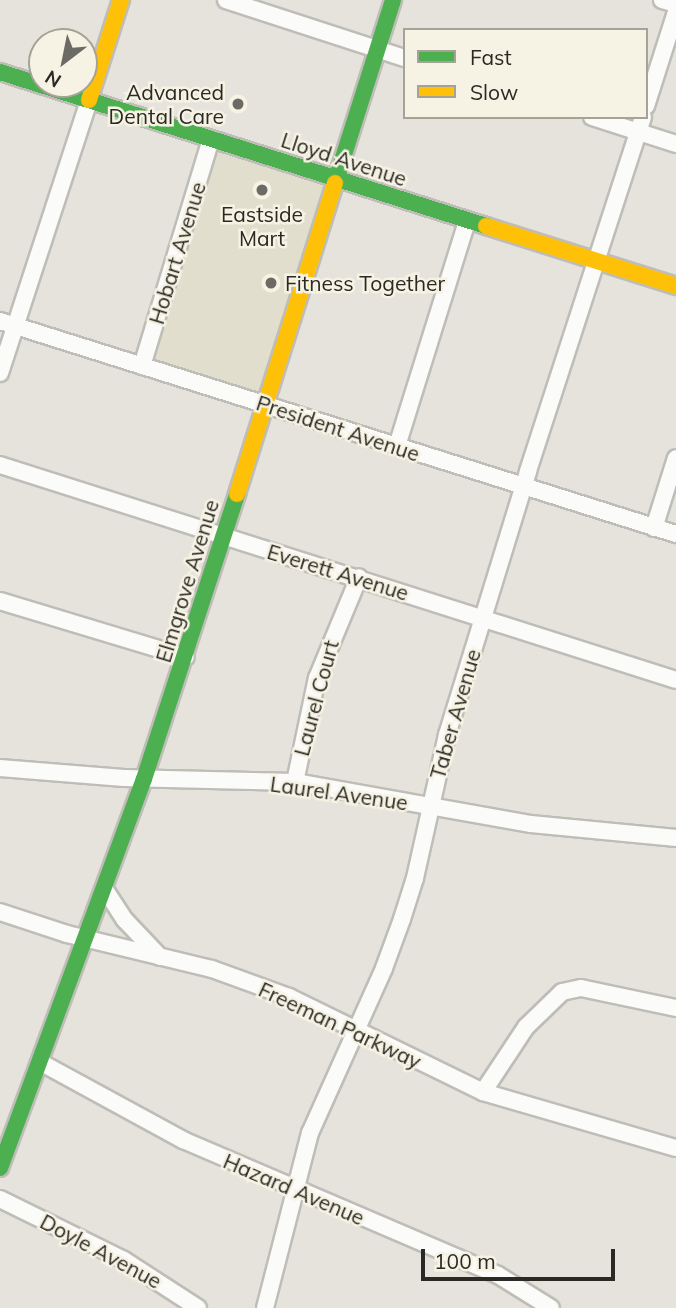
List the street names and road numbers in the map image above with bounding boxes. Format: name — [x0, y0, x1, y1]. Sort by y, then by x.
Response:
street label: Lloyd Avenue — [278, 127, 410, 191]
street label: Hobart Avenue — [143, 179, 211, 327]
street label: President Avenue — [253, 390, 423, 466]
street label: Elmgrove Avenue — [150, 497, 224, 665]
street label: Everett Avenue — [264, 539, 412, 605]
street label: Laurel Court — [288, 637, 344, 759]
street label: Taber Avenue — [424, 646, 486, 782]
street label: Laurel Avenue — [269, 771, 409, 815]
street label: Freeman Parkway — [255, 976, 425, 1074]
street label: Hazard Avenue — [220, 1148, 368, 1230]
street label: Doyle Avenue — [36, 1208, 166, 1294]

